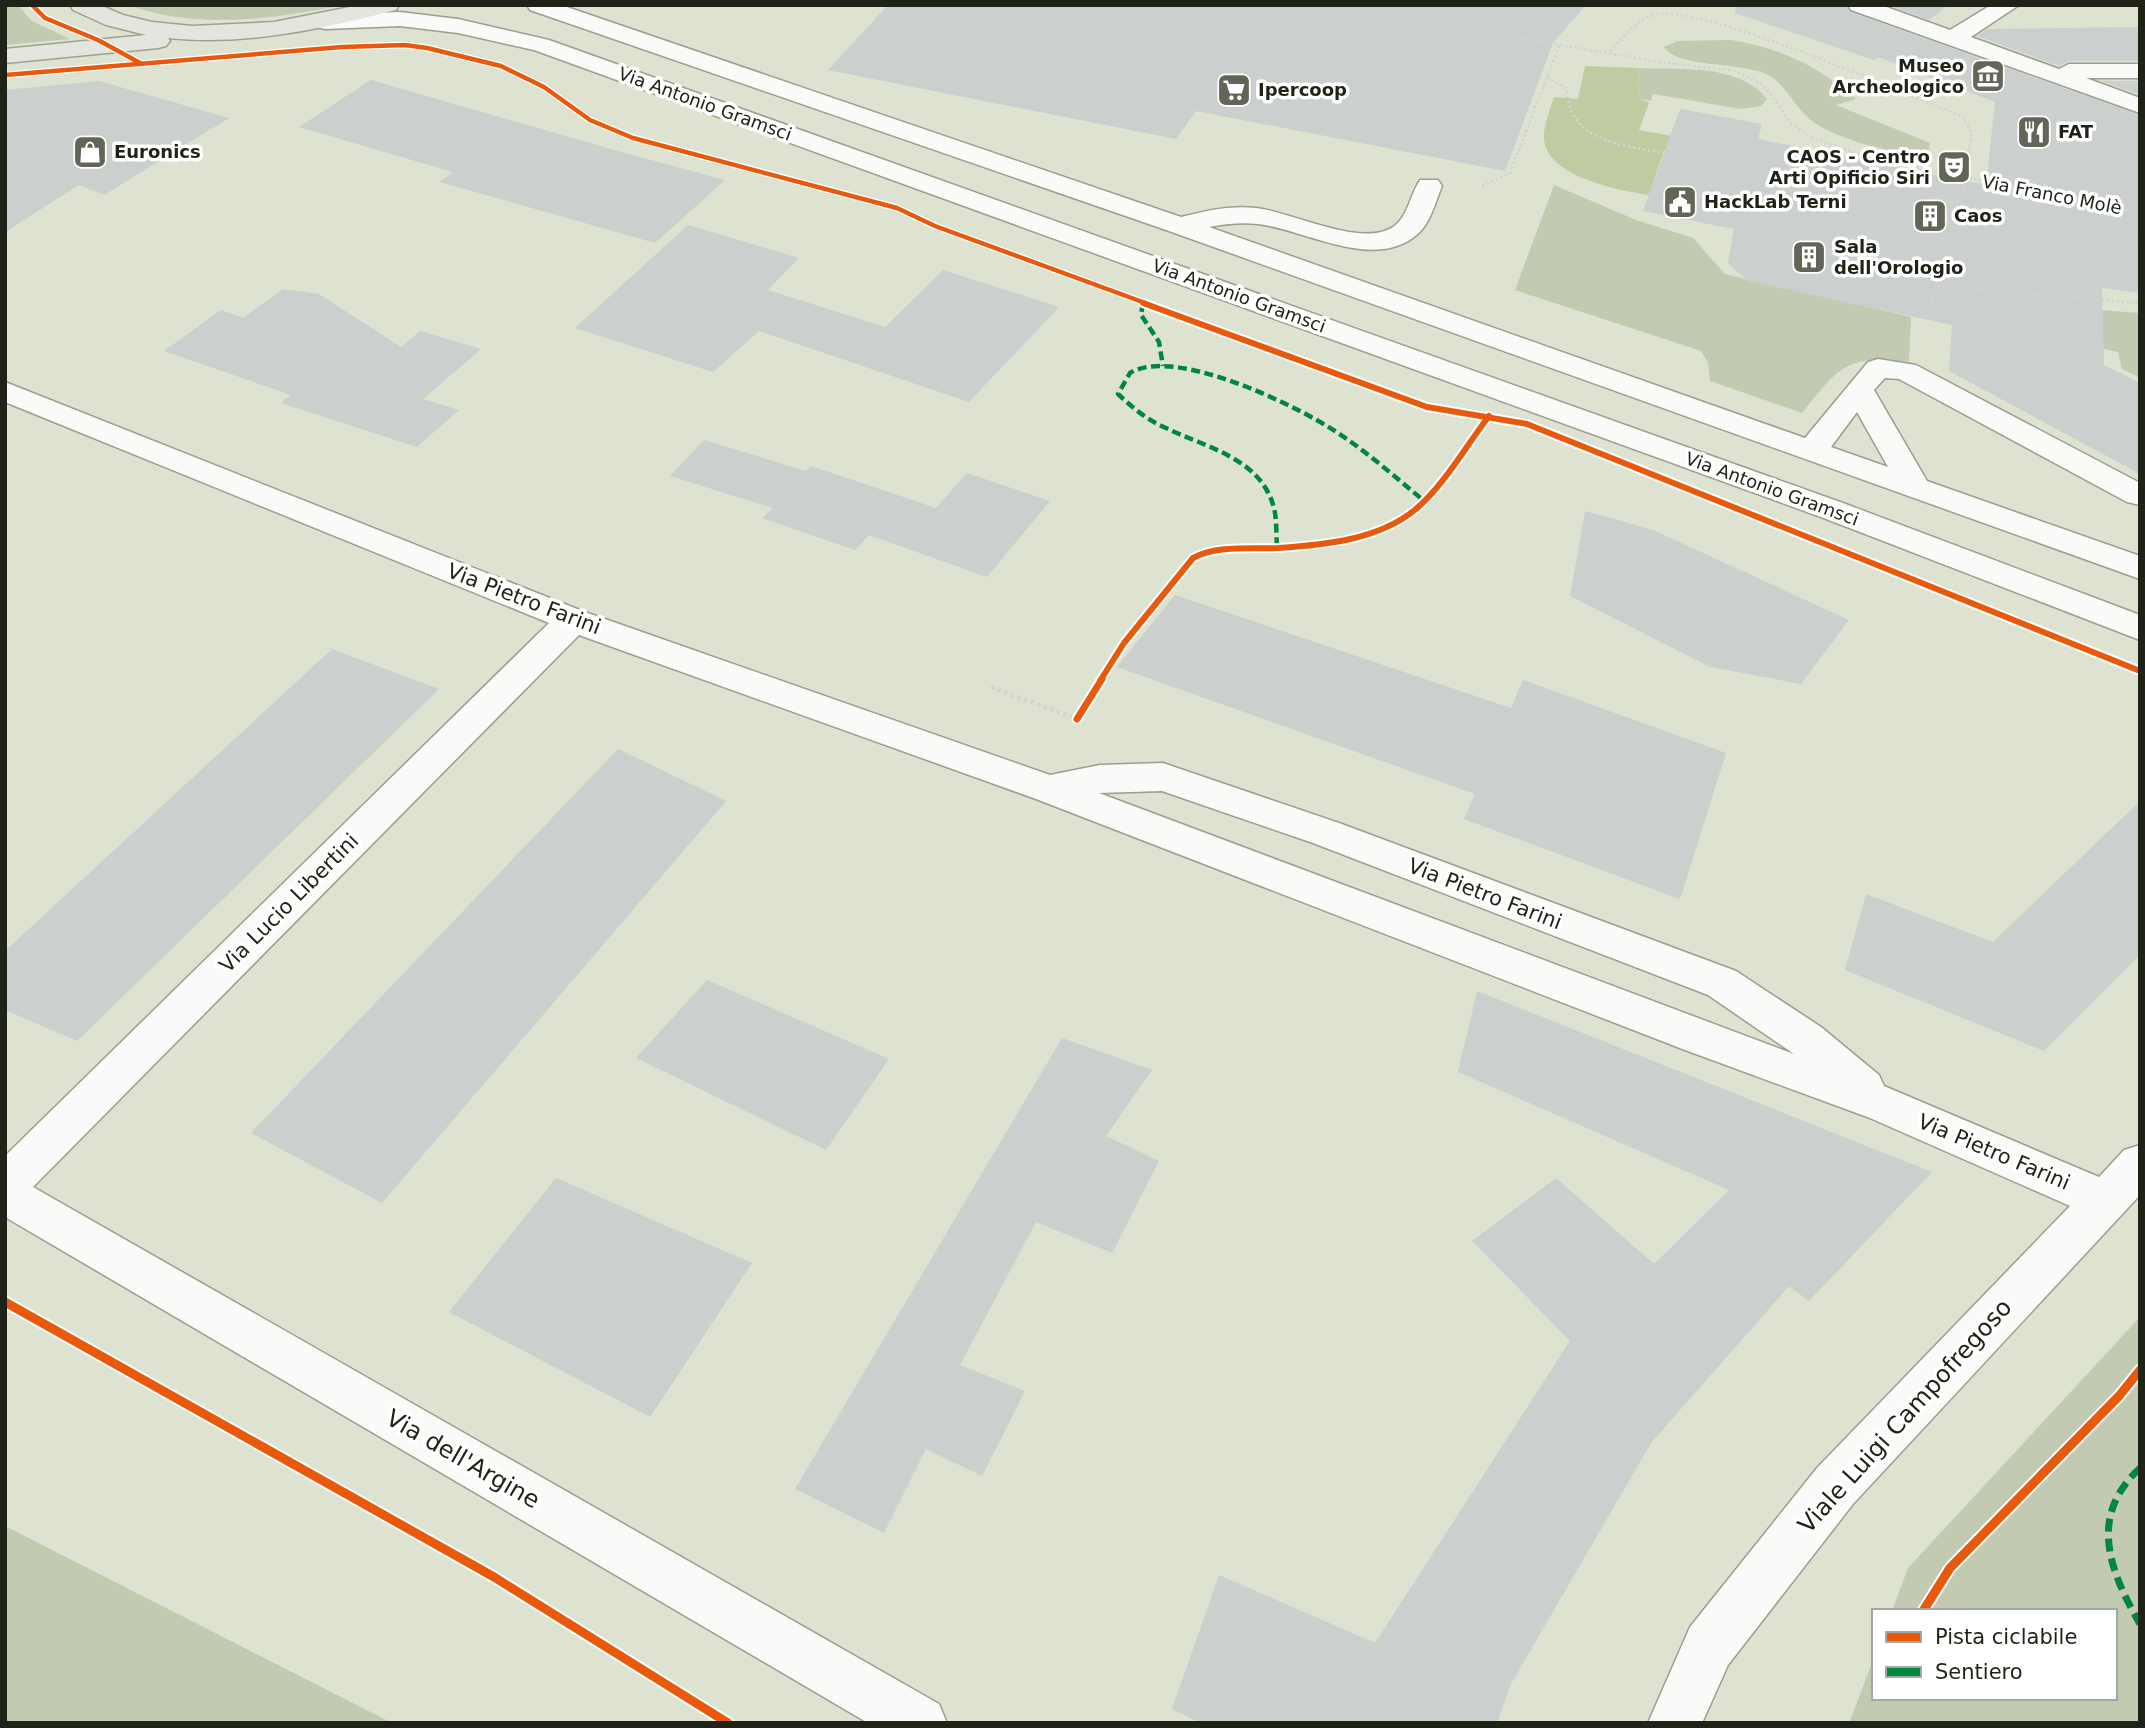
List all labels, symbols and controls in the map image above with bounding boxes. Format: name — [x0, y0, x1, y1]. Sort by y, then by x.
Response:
place label: Museo Archeologico — [1833, 55, 1964, 97]
museum icon: Museo Archeologico — [1969, 57, 2007, 95]
street label: Via Antonio Gramsci — [616, 62, 795, 145]
supermarket icon: Ipercoop — [1215, 71, 1253, 109]
place label: Ipercoop — [1258, 79, 1347, 100]
restaurant icon: FAT — [2015, 113, 2053, 151]
place label: FAT — [2058, 121, 2094, 142]
shop icon: Euronics — [71, 133, 109, 171]
place label: Euronics — [114, 141, 201, 162]
place label: CAOS - Centro Arti Opificio Siri — [1769, 146, 1930, 188]
theatre icon: CAOS - Centro Arti Opificio Siri — [1935, 148, 1973, 186]
street label: Via Franco Molè — [1980, 171, 2124, 218]
public building icon: HackLab Terni — [1661, 183, 1699, 221]
place label: HackLab Terni — [1704, 191, 1847, 212]
building icon: Caos — [1911, 197, 1949, 235]
place label: Caos — [1954, 205, 2002, 226]
place label: Sala dell'Orologio — [1834, 236, 1963, 278]
building icon: Sala dell'Orologio — [1790, 238, 1828, 276]
street label: Via Antonio Gramsci — [1150, 254, 1329, 337]
street label: Via Antonio Gramsci — [1683, 447, 1862, 530]
street label: Via Pietro Farini — [444, 559, 604, 639]
street label: Via Lucio Libertini — [215, 829, 363, 977]
street label: Via Pietro Farini — [1405, 854, 1565, 934]
street label: Via Pietro Farini — [1914, 1109, 2074, 1195]
street label: Viale Luigi Campofregoso — [1793, 1293, 2017, 1539]
street label: Via dell'Argine — [381, 1404, 545, 1514]
legend — [1872, 1609, 2117, 1700]
text: Pista ciclabile — [1935, 1625, 2077, 1649]
text: Sentiero — [1935, 1660, 2023, 1684]

